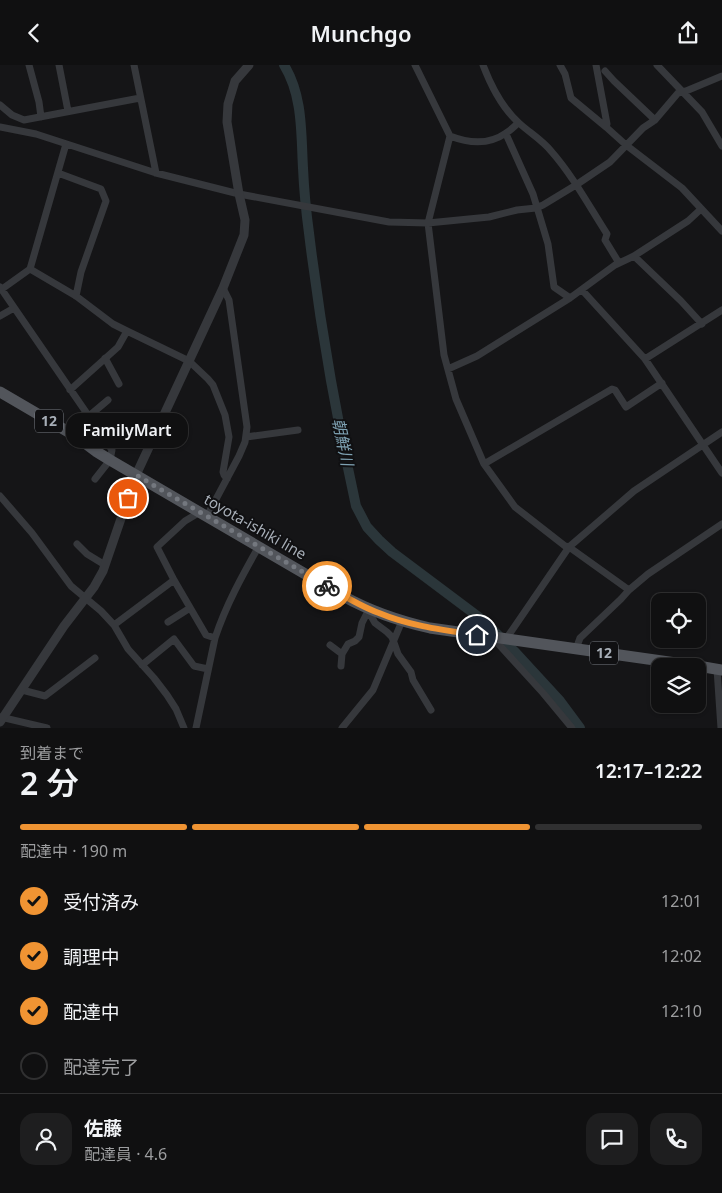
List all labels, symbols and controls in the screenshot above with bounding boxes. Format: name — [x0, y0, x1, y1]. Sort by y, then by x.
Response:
text: Munchgo — [311, 18, 411, 48]
icon: back — [20, 19, 48, 47]
icon: share — [674, 19, 702, 47]
road number: 12 — [35, 409, 63, 433]
callout: FamilyMart — [67, 413, 189, 448]
water label: 朝鮮川 — [327, 416, 359, 470]
text: FamilyMart — [83, 419, 171, 441]
pin — [107, 477, 149, 519]
icon: bag — [114, 484, 142, 512]
street label: toyota-ishiki line — [201, 489, 310, 564]
courier — [302, 561, 352, 611]
icon: bike — [313, 572, 341, 600]
map controls — [651, 593, 706, 713]
button: locate — [651, 593, 706, 648]
pin — [456, 614, 498, 656]
icon: home — [463, 621, 491, 649]
road number: 12 — [590, 641, 618, 665]
button: layers — [651, 658, 706, 713]
text: 到着まで — [20, 742, 84, 764]
text: 12:17–12:22 — [595, 758, 702, 784]
text: 2 分 — [20, 761, 79, 804]
text: 配達中 · 190 m — [20, 840, 127, 862]
icon: check — [20, 887, 48, 915]
text: 受付済み — [63, 889, 139, 915]
text: 12:01 — [661, 890, 702, 912]
icon: check — [20, 942, 48, 970]
text: 調理中 — [63, 944, 120, 970]
text: 12:02 — [661, 945, 702, 967]
icon: check — [20, 997, 48, 1025]
text: 配達中 — [63, 999, 120, 1025]
text: 12:10 — [661, 1000, 702, 1022]
text: 配達完了 — [63, 1054, 139, 1080]
button: person — [20, 1113, 72, 1165]
button: chat — [586, 1113, 638, 1165]
button: phone — [650, 1113, 702, 1165]
text: 佐藤 — [84, 1115, 122, 1141]
text: 配達員 · 4.6 — [84, 1143, 167, 1165]

